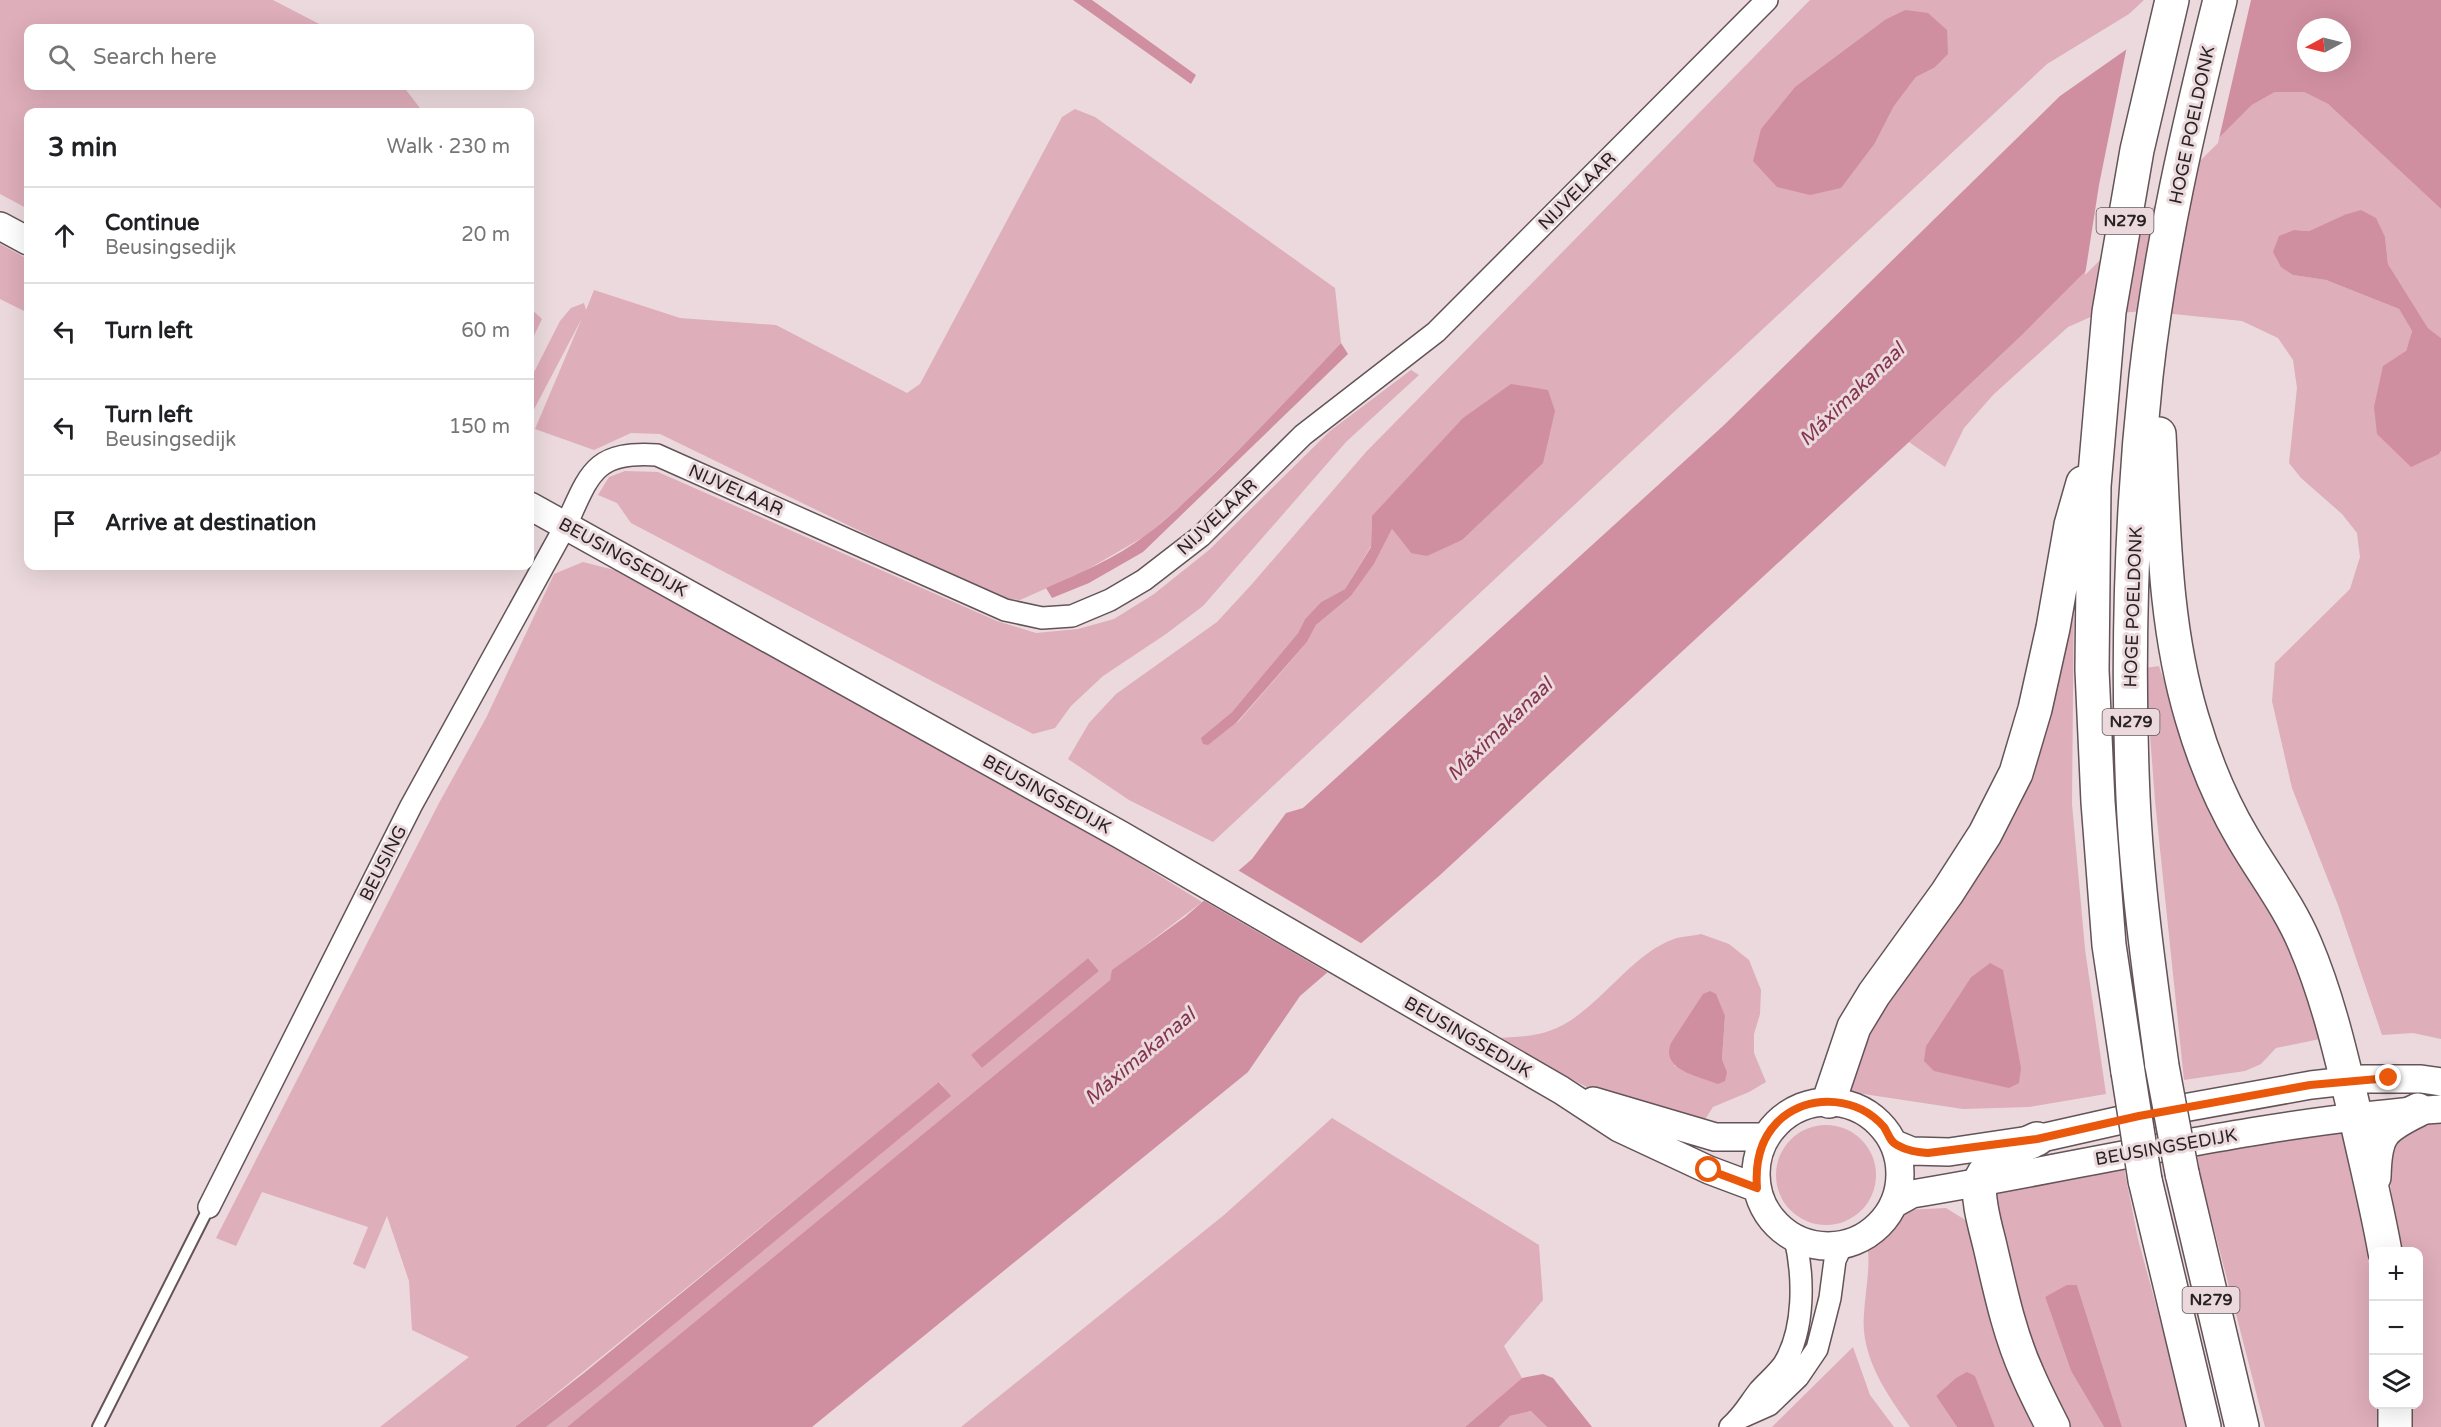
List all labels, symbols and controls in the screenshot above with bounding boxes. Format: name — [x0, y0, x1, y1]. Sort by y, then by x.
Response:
north arrow — [2297, 18, 2351, 72]
search box — [24, 24, 534, 90]
icon: search — [45, 41, 78, 74]
text: Search here — [93, 44, 217, 70]
street label: HOGE POELDONK — [2164, 44, 2220, 206]
text: 3 min — [48, 132, 117, 163]
text: Walk · 230 m — [387, 135, 510, 159]
street label: NIJVELAAR — [1533, 147, 1621, 235]
road number: N279 — [2096, 208, 2154, 234]
text: Continue — [105, 210, 200, 236]
icon: ahead — [48, 219, 81, 252]
text: 20 m — [461, 223, 510, 247]
text: Beusingsedijk — [105, 236, 236, 260]
icon: left — [48, 315, 81, 348]
text: Turn left — [105, 318, 193, 344]
text: 60 m — [461, 319, 510, 343]
water label: Máximakanaal — [1794, 337, 1911, 451]
text: Turn left — [105, 402, 193, 428]
icon: left — [48, 411, 81, 444]
text: 150 m — [449, 415, 510, 439]
text: Beusingsedijk — [105, 428, 236, 452]
street label: NIJVELAAR — [685, 459, 787, 521]
street label: NIJVELAAR — [1172, 474, 1262, 560]
icon: arrive — [48, 507, 81, 540]
text: Arrive at destination — [105, 510, 316, 536]
street label: BEUSINGSEDIJK — [555, 513, 691, 601]
street label: HOGE POELDONK — [2119, 526, 2147, 688]
water label: Máximakanaal — [1442, 672, 1559, 786]
road number: N279 — [2102, 709, 2160, 735]
street label: BEUSINGSEDIJK — [979, 750, 1115, 838]
street label: BEUSING — [355, 822, 411, 904]
street label: BEUSINGSEDIJK — [1400, 992, 1536, 1082]
water label: Máximakanaal — [1080, 1002, 1202, 1110]
route end — [2375, 1064, 2401, 1090]
street label: BEUSINGSEDIJK — [2093, 1124, 2239, 1170]
route start — [1695, 1156, 1721, 1182]
map controls — [2369, 1247, 2423, 1409]
button: + — [2369, 1247, 2423, 1301]
road number: N279 — [2182, 1287, 2240, 1313]
button: − — [2369, 1301, 2423, 1355]
button: layers — [2369, 1355, 2423, 1409]

